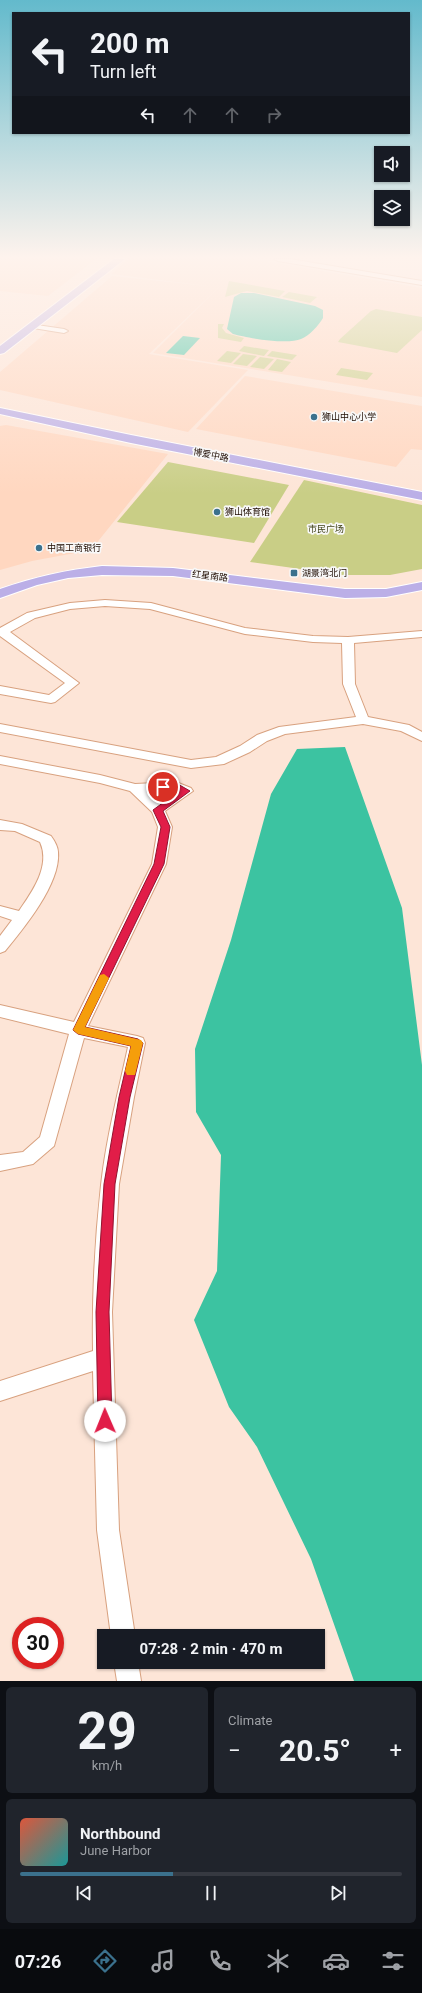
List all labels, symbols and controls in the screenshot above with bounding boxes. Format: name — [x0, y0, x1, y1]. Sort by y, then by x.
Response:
text: 200 m — [90, 27, 169, 60]
icon: left — [24, 28, 76, 80]
text: Turn left — [90, 61, 156, 82]
icon: left — [137, 104, 159, 126]
icon: ahead — [179, 104, 201, 126]
icon: ahead — [221, 104, 243, 126]
icon: right — [263, 104, 285, 126]
map controls — [374, 146, 410, 226]
button: sound — [374, 146, 410, 182]
button: layers — [374, 190, 410, 226]
marker: 狮山中心小学 — [309, 412, 319, 422]
place label: 狮山中心小学 — [322, 412, 376, 422]
street label: 博爱中路 — [192, 447, 230, 463]
marker: 狮山体育馆 — [212, 507, 222, 517]
place label: 狮山体育馆 — [225, 507, 270, 517]
park label: 市民广场 — [308, 524, 344, 534]
marker: 中国工商银行 — [34, 543, 44, 553]
place label: 中国工商银行 — [47, 543, 101, 553]
marker: 湖景湾北门 — [289, 568, 299, 578]
place label: 湖景湾北门 — [302, 568, 347, 578]
street label: 红星南路 — [192, 569, 228, 583]
pin — [146, 770, 180, 804]
icon: arrive — [152, 776, 174, 798]
position arrow — [84, 1400, 126, 1442]
speed limit sign: 30 — [12, 1617, 64, 1669]
text: 07:28 · 2 min · 470 m — [140, 1640, 282, 1658]
text: 29 — [77, 1701, 137, 1762]
text: Climate — [228, 1713, 272, 1728]
text: 20.5° — [279, 1733, 351, 1768]
text: − — [228, 1738, 241, 1763]
text: + — [390, 1738, 402, 1763]
text: km/h — [92, 1758, 122, 1773]
text: Northbound — [80, 1825, 161, 1843]
text: June Harbor — [80, 1843, 152, 1858]
icon: previous — [73, 1882, 95, 1904]
icon: pause — [200, 1882, 222, 1904]
icon: next — [327, 1882, 349, 1904]
icon: directions — [91, 1947, 119, 1975]
icon: music — [149, 1947, 177, 1975]
icon: phone — [206, 1947, 234, 1975]
icon: climate — [264, 1947, 292, 1975]
icon: car — [322, 1947, 350, 1975]
icon: filters — [379, 1947, 407, 1975]
text: 07:26 — [15, 1951, 61, 1972]

